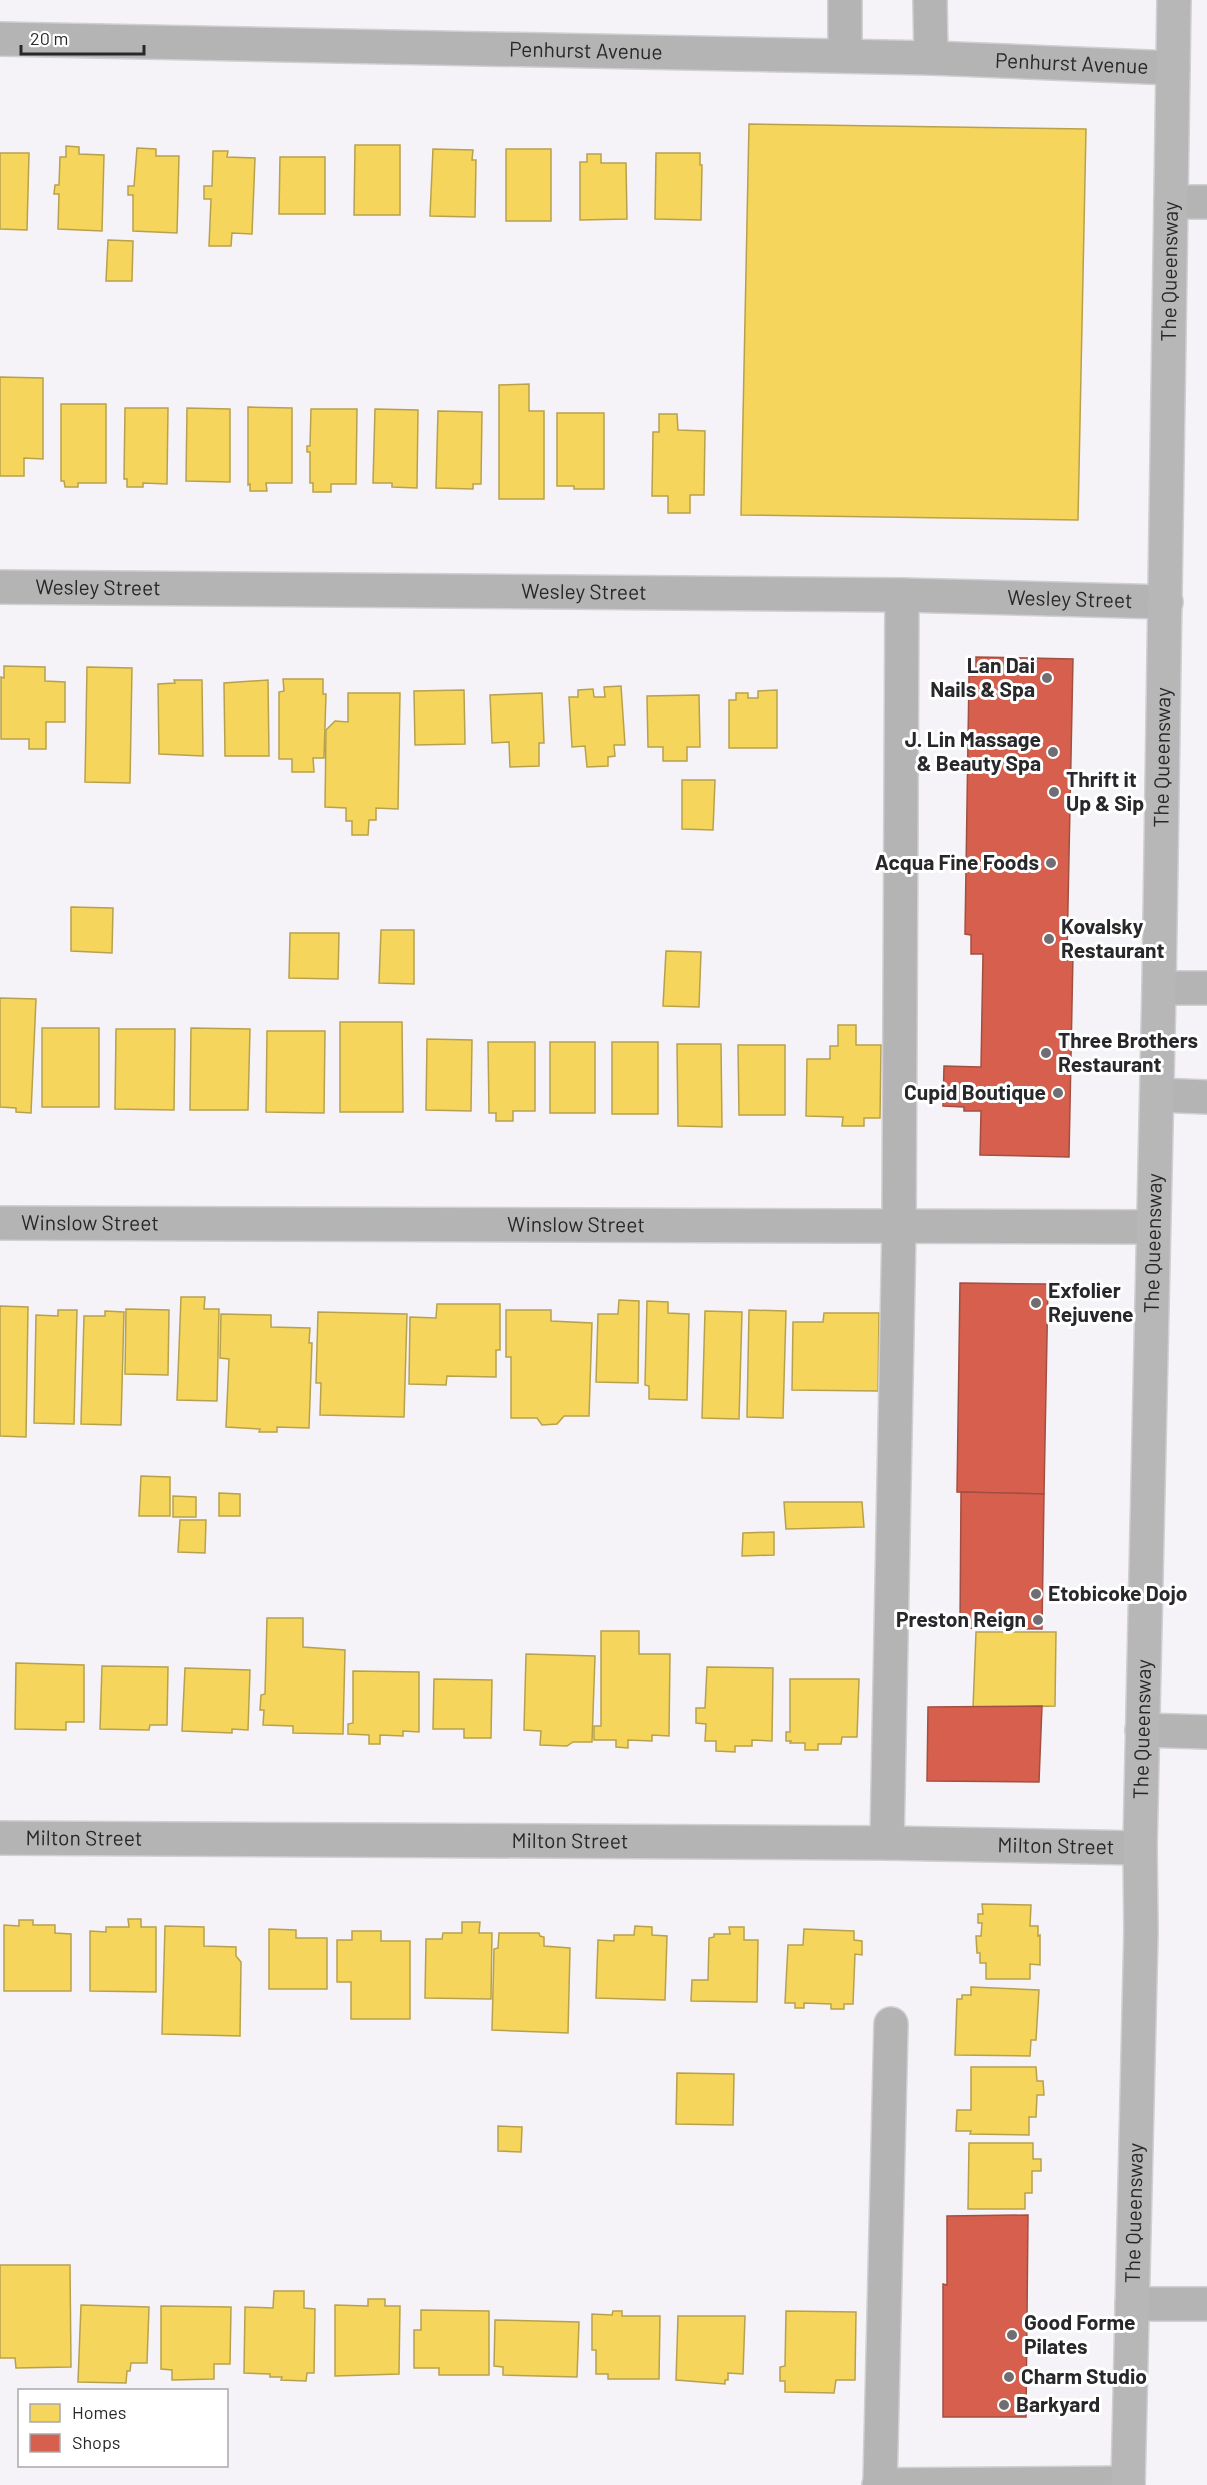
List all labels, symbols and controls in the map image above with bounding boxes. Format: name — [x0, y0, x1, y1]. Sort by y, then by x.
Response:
scale bar — [21, 18, 144, 56]
text: 20 m — [30, 27, 68, 49]
street label: Penhurst Avenue — [509, 35, 663, 64]
street label: Penhurst Avenue — [995, 47, 1149, 78]
street label: The Queensway — [1155, 201, 1182, 342]
street label: Wesley Street — [35, 573, 161, 599]
street label: Wesley Street — [521, 578, 647, 604]
street label: Wesley Street — [1007, 584, 1133, 612]
place label: Lan Dai Nails & Spa — [930, 652, 1035, 701]
marker: Lan Dai Nails & Spa — [1040, 671, 1054, 685]
street label: The Queensway — [1147, 687, 1175, 828]
place label: J. Lin Massage & Beauty Spa — [905, 726, 1041, 775]
marker: J. Lin Massage & Beauty Spa — [1046, 745, 1060, 759]
place label: Thrift it Up & Sip — [1066, 766, 1144, 815]
marker: Thrift it Up & Sip — [1047, 785, 1061, 799]
place label: Acqua Fine Foods — [875, 849, 1039, 874]
marker: Acqua Fine Foods — [1044, 856, 1058, 870]
place label: Kovalsky Restaurant — [1061, 913, 1165, 962]
marker: Kovalsky Restaurant — [1042, 932, 1056, 946]
place label: Three Brothers Restaurant — [1058, 1027, 1198, 1076]
marker: Three Brothers Restaurant — [1039, 1046, 1053, 1060]
place label: Cupid Boutique — [904, 1079, 1046, 1104]
marker: Cupid Boutique — [1051, 1086, 1065, 1100]
street label: The Queensway — [1138, 1173, 1166, 1314]
street label: Winslow Street — [21, 1209, 159, 1235]
street label: Winslow Street — [507, 1211, 645, 1236]
place label: Exfolier Rejuvene — [1048, 1277, 1134, 1326]
marker: Exfolier Rejuvene — [1029, 1296, 1043, 1310]
place label: Etobicoke Dojo — [1048, 1580, 1187, 1605]
marker: Etobicoke Dojo — [1029, 1587, 1043, 1601]
place label: Preston Reign — [896, 1606, 1026, 1631]
marker: Preston Reign — [1031, 1613, 1045, 1627]
street label: The Queensway — [1127, 1658, 1155, 1800]
street label: Milton Street — [25, 1824, 143, 1850]
street label: Milton Street — [511, 1827, 629, 1853]
street label: Milton Street — [997, 1831, 1115, 1858]
street label: The Queensway — [1119, 2142, 1147, 2283]
place label: Good Forme Pilates — [1024, 2309, 1136, 2358]
marker: Good Forme Pilates — [1005, 2328, 1019, 2342]
place label: Charm Studio — [1021, 2363, 1147, 2388]
marker: Charm Studio — [1002, 2370, 1016, 2384]
legend — [18, 2389, 228, 2467]
place label: Barkyard — [1016, 2391, 1100, 2416]
marker: Barkyard — [997, 2398, 1011, 2412]
text: Homes — [72, 2401, 126, 2423]
text: Shops — [72, 2431, 121, 2453]

